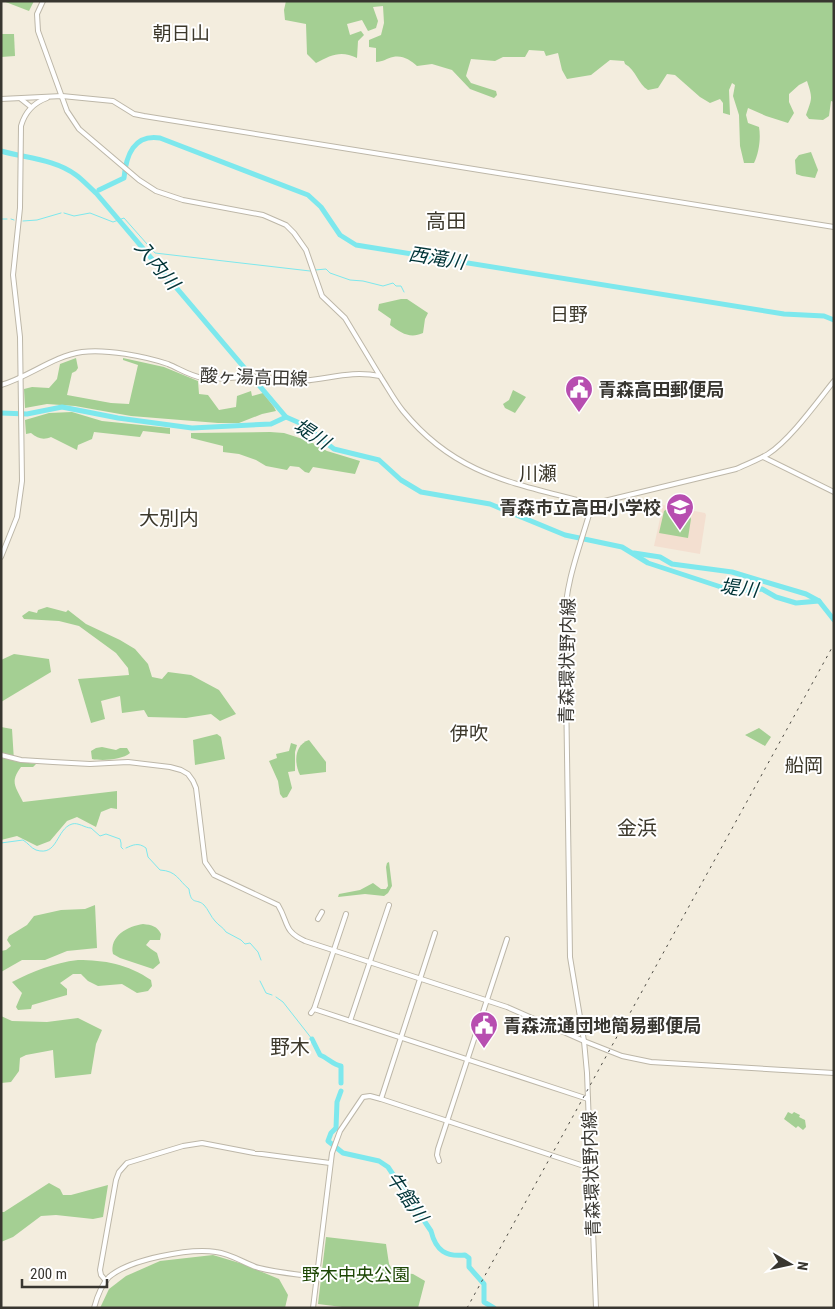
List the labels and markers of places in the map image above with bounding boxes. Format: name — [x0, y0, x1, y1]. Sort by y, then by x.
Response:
public building icon: 青森高田郵便局 — [564, 374, 594, 413]
place label: 青森高田郵便局 — [598, 379, 724, 400]
school or university icon: 青森市立高田小学校 — [665, 492, 695, 531]
place label: 青森市立高田小学校 — [499, 497, 661, 518]
public building icon: 青森流通団地簡易郵便局 — [469, 1010, 499, 1049]
place label: 青森流通団地簡易郵便局 — [503, 1015, 701, 1036]

